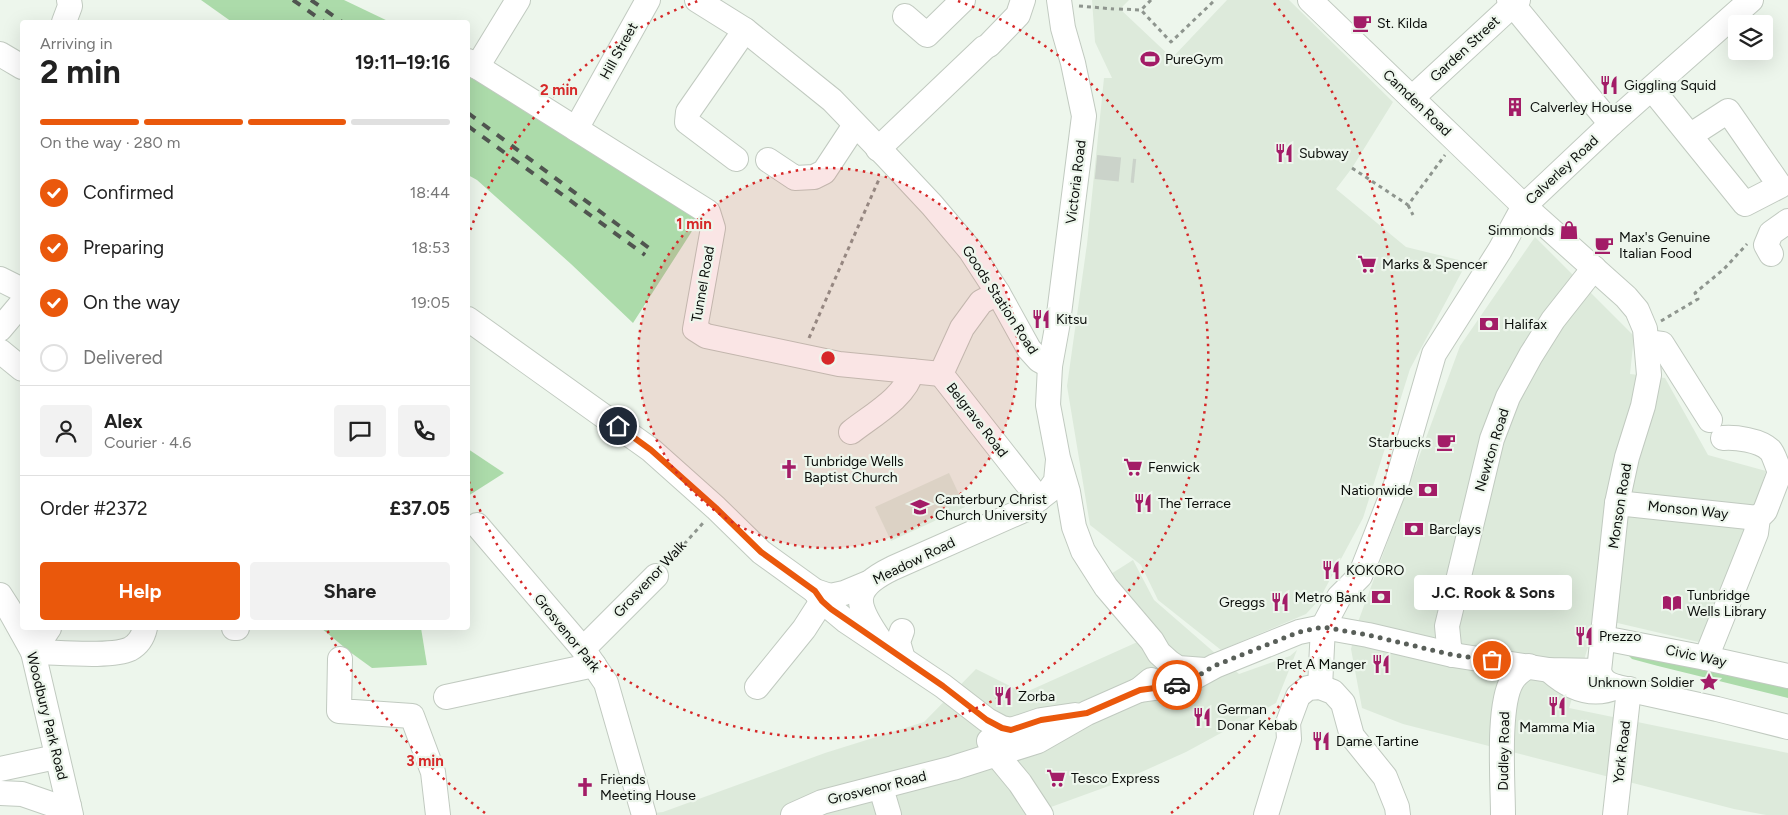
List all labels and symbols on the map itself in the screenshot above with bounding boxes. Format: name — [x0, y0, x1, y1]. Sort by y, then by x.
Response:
cafe icon: St. Kilda — [1351, 12, 1373, 34]
street label: Garden Street — [1427, 12, 1503, 86]
place label: St. Kilda — [1377, 15, 1427, 32]
street label: Hill Street — [596, 20, 642, 82]
sports icon: PureGym — [1139, 48, 1161, 70]
place label: PureGym — [1165, 51, 1223, 68]
street label: Camden Road — [1379, 66, 1455, 140]
restaurant icon: Giggling Squid — [1598, 74, 1620, 96]
place label: Giggling Squid — [1624, 77, 1716, 94]
text: 2 min — [540, 81, 578, 99]
building icon: Calverley House — [1504, 96, 1526, 118]
place label: Calverley House — [1530, 99, 1632, 116]
street label: Calverley Road — [1522, 132, 1602, 208]
street label: Victoria Road — [1062, 139, 1090, 225]
restaurant icon: Subway — [1273, 142, 1295, 164]
place label: Subway — [1299, 145, 1349, 162]
text: 1 min — [676, 215, 712, 233]
shop icon: Simmonds — [1558, 219, 1580, 241]
place label: Simmonds — [1488, 222, 1554, 239]
place label: Max's Genuine Italian Food — [1619, 229, 1710, 262]
cafe icon: Max's Genuine Italian Food — [1593, 234, 1615, 256]
street label: Goods Station Road — [958, 242, 1042, 358]
street label: Tunnel Road — [688, 245, 718, 323]
supermarket icon: Marks & Spencer — [1356, 253, 1378, 275]
place label: Marks & Spencer — [1382, 256, 1488, 273]
restaurant icon: Kitsu — [1030, 308, 1052, 330]
place label: Kitsu — [1056, 311, 1087, 328]
bank icon: Halifax — [1478, 313, 1500, 335]
place label: Halifax — [1504, 316, 1547, 333]
centre of rings — [819, 349, 837, 367]
street label: Belgrave Road — [943, 379, 1011, 461]
pin — [597, 405, 639, 447]
street label: Newton Road — [1471, 406, 1513, 494]
cafe icon: Starbucks — [1435, 431, 1457, 453]
place label: Starbucks — [1368, 434, 1431, 451]
place label: Tunbridge Wells Baptist Church — [804, 453, 904, 486]
supermarket icon: Fenwick — [1122, 456, 1144, 478]
church icon: Tunbridge Wells Baptist Church — [778, 458, 800, 480]
place label: Fenwick — [1148, 459, 1200, 476]
street label: Monson Road — [1605, 462, 1635, 550]
bank icon: Nationwide — [1417, 479, 1439, 501]
place label: Nationwide — [1341, 482, 1413, 499]
place label: Canterbury Christ Church University — [935, 491, 1048, 524]
restaurant icon: The Terrace — [1132, 492, 1154, 514]
place label: The Terrace — [1158, 495, 1231, 512]
school or university icon: Canterbury Christ Church University — [909, 496, 931, 518]
street label: Monson Way — [1647, 497, 1730, 523]
bank icon: Barclays — [1403, 518, 1425, 540]
place label: Barclays — [1429, 521, 1481, 538]
street label: Meadow Road — [870, 534, 958, 588]
street label: Grosvenor Walk — [610, 537, 690, 621]
restaurant icon: KOKORO — [1320, 559, 1342, 581]
place label: KOKORO — [1346, 562, 1405, 579]
callout: J.C. Rook & Sons — [1413, 575, 1571, 610]
bank icon: Metro Bank — [1370, 586, 1392, 608]
place label: Tunbridge Wells Library — [1687, 587, 1767, 620]
place label: Metro Bank — [1295, 589, 1366, 606]
street label: Grosvenor Park — [530, 591, 604, 676]
restaurant icon: Greggs — [1269, 591, 1291, 613]
library icon: Tunbridge Wells Library — [1661, 592, 1683, 614]
place label: Greggs — [1219, 594, 1265, 611]
restaurant icon: Prezzo — [1573, 625, 1595, 647]
place label: Prezzo — [1599, 628, 1641, 645]
pin — [1471, 639, 1513, 681]
street label: Civic Way — [1664, 641, 1729, 671]
street label: Woodbury Park Road — [23, 650, 71, 782]
restaurant icon: Pret A Manger — [1370, 653, 1392, 675]
place label: Pret A Manger — [1277, 656, 1366, 673]
courier — [1152, 660, 1202, 710]
place icon: Unknown Soldier — [1698, 671, 1720, 693]
place label: Unknown Soldier — [1588, 674, 1694, 691]
restaurant icon: Zorba — [992, 685, 1014, 707]
place label: Zorba — [1018, 688, 1055, 705]
restaurant icon: Mamma Mia — [1546, 695, 1568, 717]
place label: German Donar Kebab — [1217, 701, 1298, 734]
restaurant icon: German Donar Kebab — [1191, 706, 1213, 728]
street label: Dudley Road — [1495, 711, 1513, 791]
place label: Mamma Mia — [1519, 719, 1595, 736]
street label: York Road — [1610, 720, 1634, 784]
restaurant icon: Dame Tartine — [1310, 730, 1332, 752]
place label: Dame Tartine — [1336, 733, 1419, 750]
text: 3 min — [406, 752, 444, 770]
supermarket icon: Tesco Express — [1045, 767, 1067, 789]
street label: Grosvenor Road — [826, 768, 928, 808]
place label: Tesco Express — [1071, 770, 1160, 787]
place label: Friends Meeting House — [600, 771, 696, 804]
church icon: Friends Meeting House — [574, 776, 596, 798]

